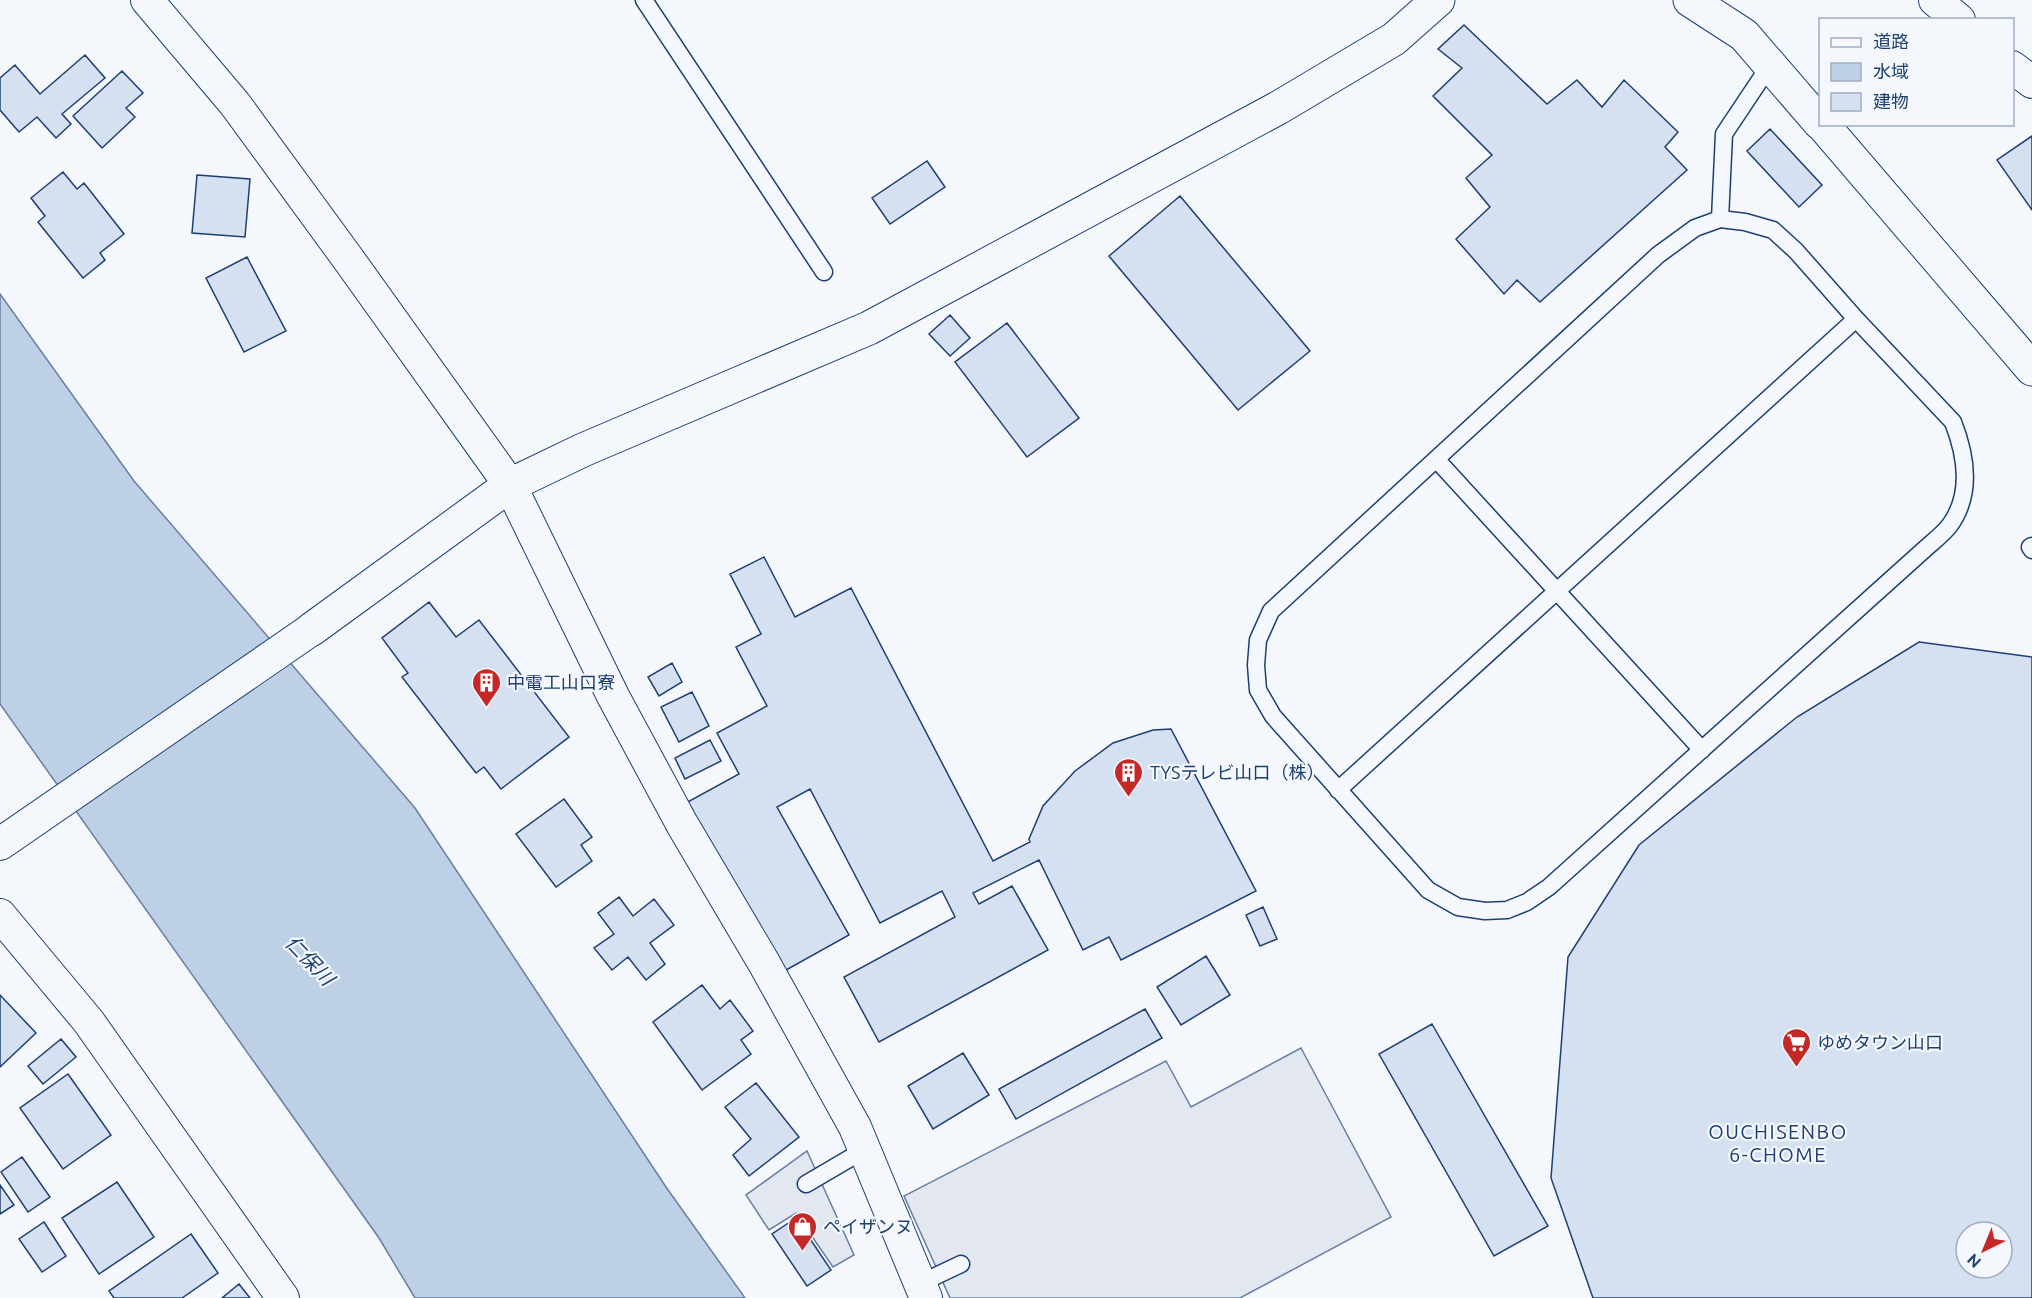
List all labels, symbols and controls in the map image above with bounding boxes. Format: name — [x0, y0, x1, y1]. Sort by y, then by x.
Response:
legend — [1819, 18, 2014, 126]
text: 道路 — [1873, 31, 1909, 51]
text: 水域 — [1873, 61, 1909, 81]
text: 建物 — [1873, 91, 1909, 111]
building icon: 中電工山口寮 — [470, 666, 502, 708]
place label: 中電工山口寮 — [507, 672, 615, 692]
building icon: TYSテレビ山口（株） — [1113, 756, 1145, 798]
place label: TYSテレビ山口（株） — [1150, 762, 1324, 782]
water label: 仁保川 — [281, 930, 341, 991]
supermarket icon: ゆめタウン山口 — [1780, 1026, 1812, 1068]
place label: ゆめタウン山口 — [1817, 1032, 1943, 1052]
district label: OUCHISENBO 6-CHOME — [1708, 1120, 1848, 1166]
shop icon: ペイザンヌ — [786, 1210, 818, 1252]
place label: ペイザンヌ — [823, 1216, 913, 1236]
north arrow — [1954, 1220, 2014, 1280]
text: N — [1963, 1250, 1984, 1272]

